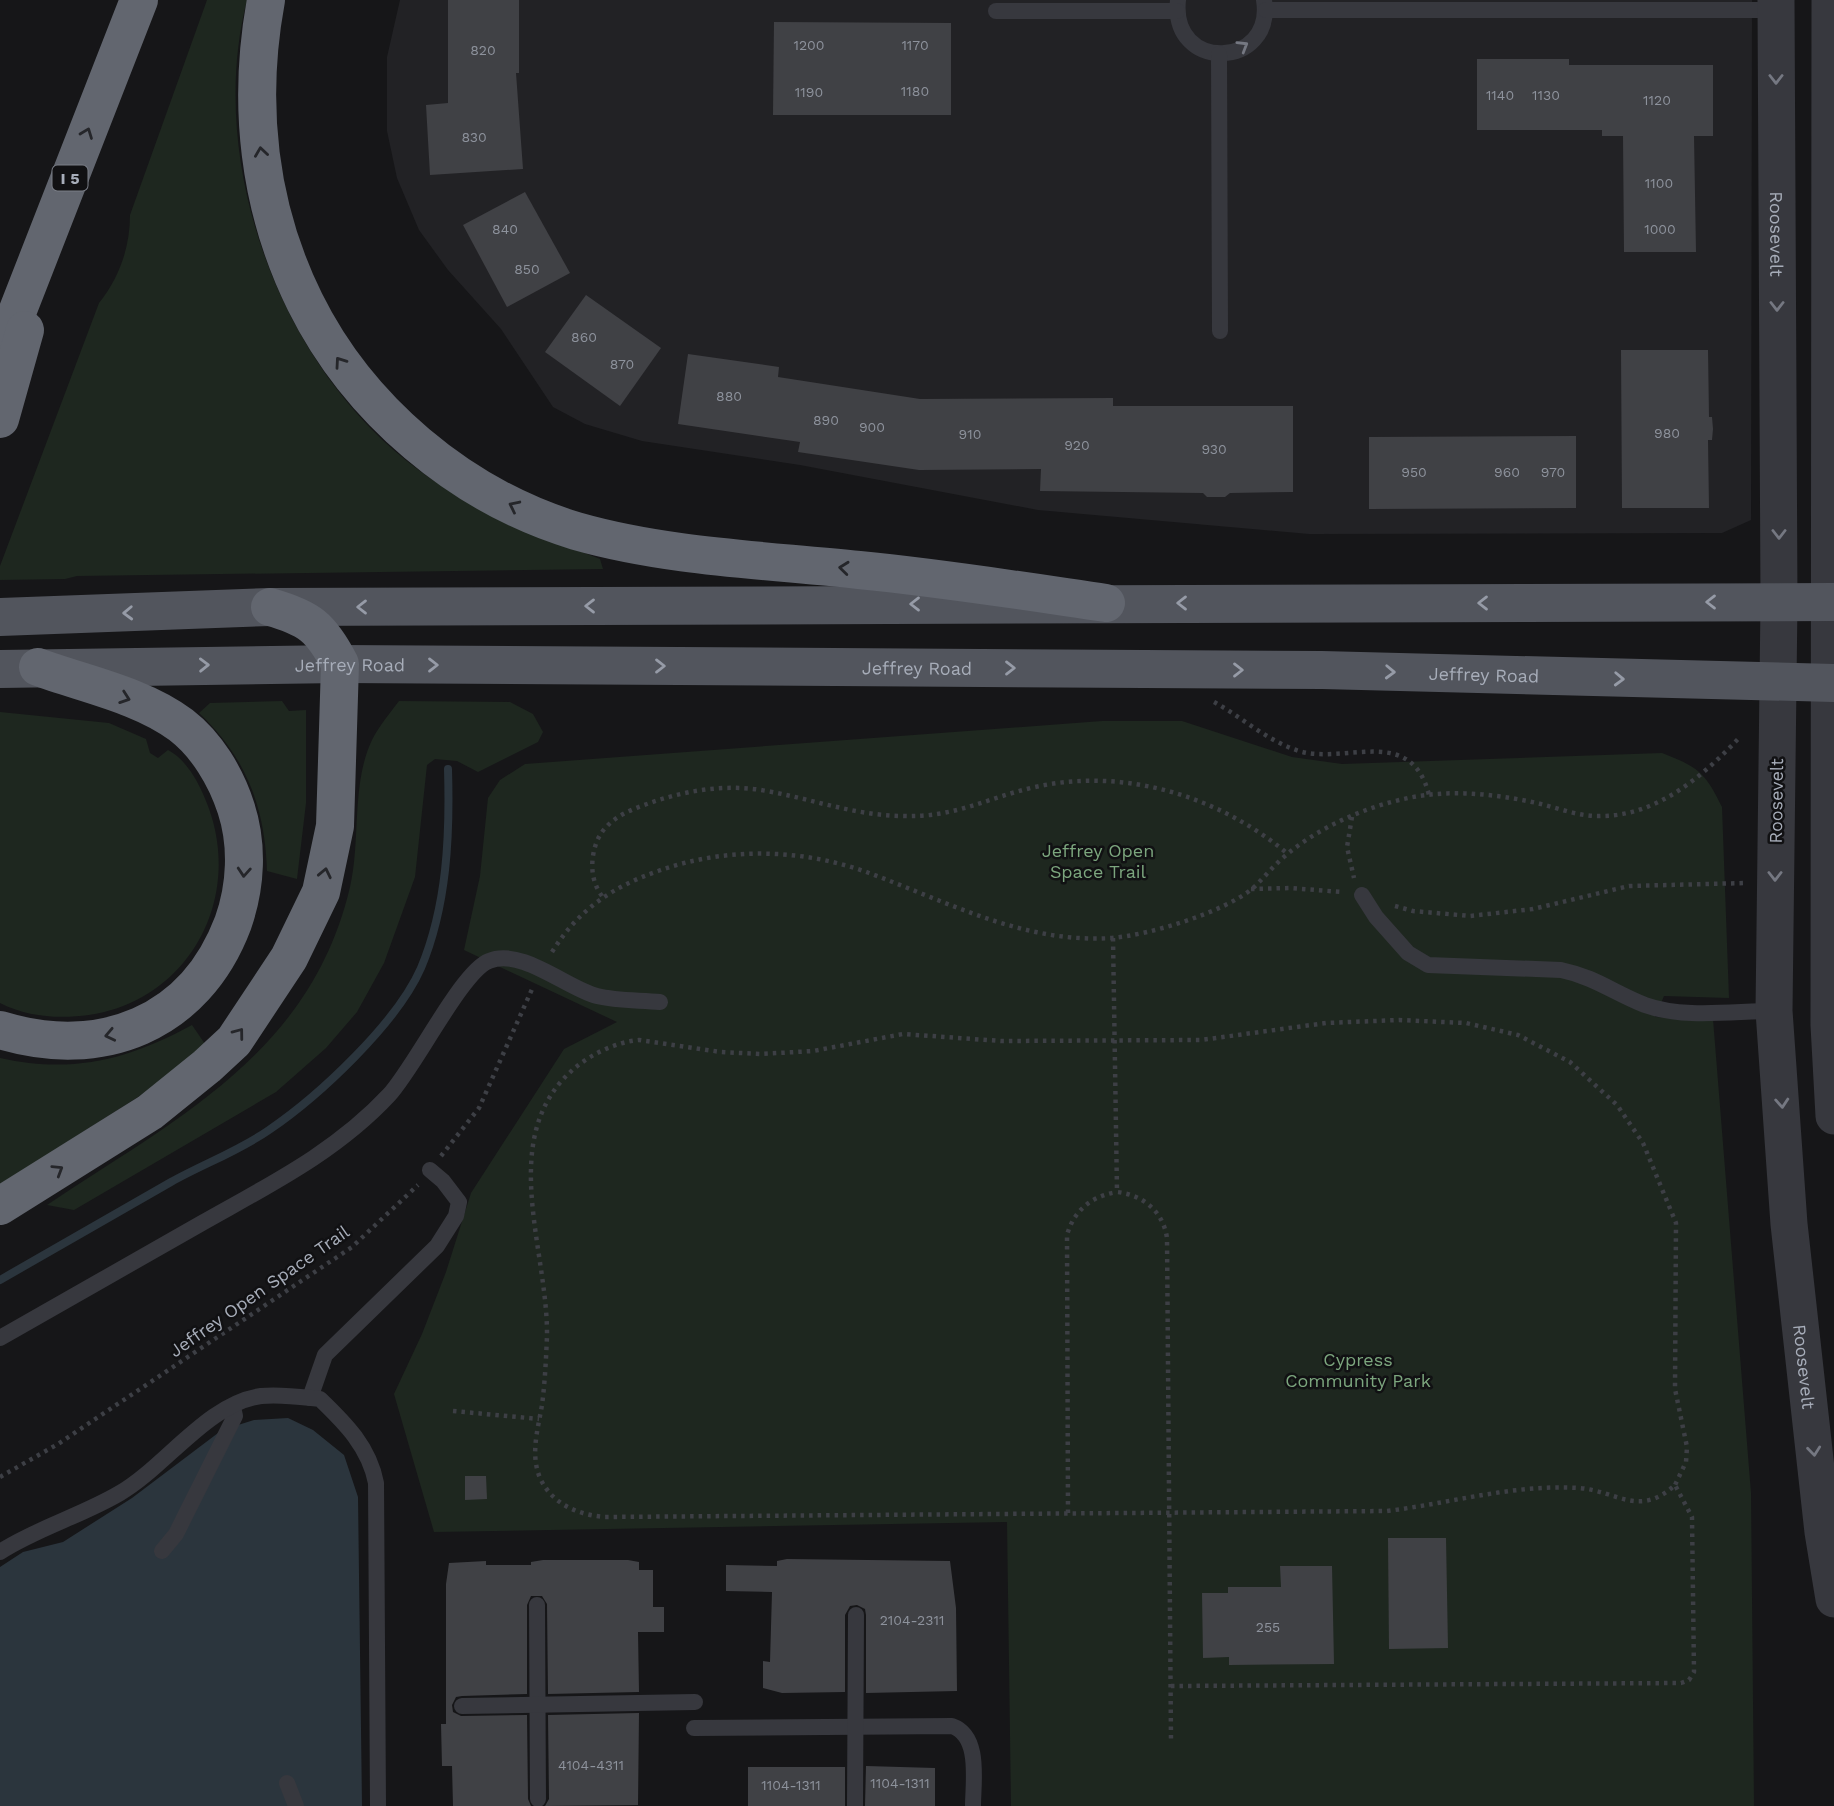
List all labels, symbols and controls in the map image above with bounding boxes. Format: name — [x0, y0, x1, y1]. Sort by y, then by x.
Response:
house number: 1200 — [793, 37, 825, 53]
house number: 1170 — [901, 37, 929, 53]
house number: 820 — [470, 42, 496, 58]
one-way arrow — [1236, 42, 1249, 55]
one-way arrow — [1768, 74, 1784, 84]
house number: 1180 — [901, 83, 929, 99]
house number: 1190 — [795, 84, 823, 100]
house number: 1140 — [1486, 87, 1514, 103]
house number: 1130 — [1532, 87, 1560, 103]
house number: 1120 — [1643, 92, 1671, 108]
one-way arrow — [79, 127, 93, 139]
house number: 830 — [461, 129, 487, 145]
one-way arrow — [253, 146, 268, 158]
road number: I 5 — [52, 166, 88, 190]
house number: 1100 — [1645, 175, 1673, 191]
street label: Roosevelt — [1766, 191, 1788, 277]
house number: 840 — [492, 221, 518, 237]
house number: 1000 — [1644, 221, 1676, 237]
house number: 850 — [514, 261, 540, 277]
one-way arrow — [1769, 301, 1785, 312]
house number: 860 — [571, 329, 597, 345]
house number: 870 — [610, 356, 634, 372]
one-way arrow — [335, 357, 348, 370]
house number: 880 — [716, 388, 742, 404]
house number: 890 — [813, 412, 839, 428]
house number: 900 — [859, 419, 885, 435]
house number: 980 — [1654, 425, 1680, 441]
house number: 910 — [959, 426, 981, 442]
house number: 920 — [1064, 437, 1090, 453]
house number: 930 — [1201, 441, 1227, 457]
house number: 950 — [1401, 464, 1427, 480]
house number: 960 — [1494, 464, 1520, 480]
house number: 970 — [1541, 464, 1565, 480]
one-way arrow — [509, 500, 521, 514]
one-way arrow — [1771, 529, 1787, 539]
one-way arrow — [838, 561, 849, 576]
one-way arrow — [1705, 594, 1715, 610]
one-way arrow — [1176, 595, 1187, 611]
one-way arrow — [1477, 595, 1488, 611]
one-way arrow — [909, 596, 920, 612]
one-way arrow — [584, 598, 594, 614]
one-way arrow — [356, 599, 367, 615]
one-way arrow — [122, 605, 133, 620]
street label: Jeffrey Road — [295, 653, 405, 675]
one-way arrow — [427, 657, 438, 672]
street label: Jeffrey Road — [862, 657, 972, 678]
one-way arrow — [199, 658, 210, 673]
one-way arrow — [655, 658, 666, 674]
one-way arrow — [1005, 660, 1016, 676]
one-way arrow — [1233, 662, 1243, 678]
street label: Jeffrey Road — [1428, 662, 1539, 686]
one-way arrow — [1385, 665, 1396, 680]
one-way arrow — [1614, 671, 1625, 686]
one-way arrow — [119, 690, 131, 704]
street label: Roosevelt — [1765, 758, 1787, 844]
park label: Jeffrey Open Space Trail — [1042, 840, 1154, 882]
one-way arrow — [237, 867, 252, 878]
one-way arrow — [317, 867, 332, 879]
one-way arrow — [1767, 871, 1783, 881]
one-way arrow — [104, 1027, 116, 1042]
one-way arrow — [230, 1029, 243, 1041]
one-way arrow — [1774, 1098, 1789, 1109]
one-way arrow — [50, 1165, 63, 1178]
street label: Jeffrey Open Space Trail — [165, 1220, 354, 1361]
street label: Roosevelt — [1790, 1323, 1820, 1411]
park label: Cypress Community Park — [1285, 1349, 1431, 1391]
one-way arrow — [1807, 1445, 1822, 1457]
house number: 2104-2311 — [880, 1612, 944, 1628]
house number: 255 — [1256, 1619, 1280, 1635]
house number: 4104-4311 — [558, 1757, 624, 1773]
house number: 1104-1311 — [870, 1775, 930, 1791]
house number: 1104-1311 — [761, 1777, 821, 1793]

